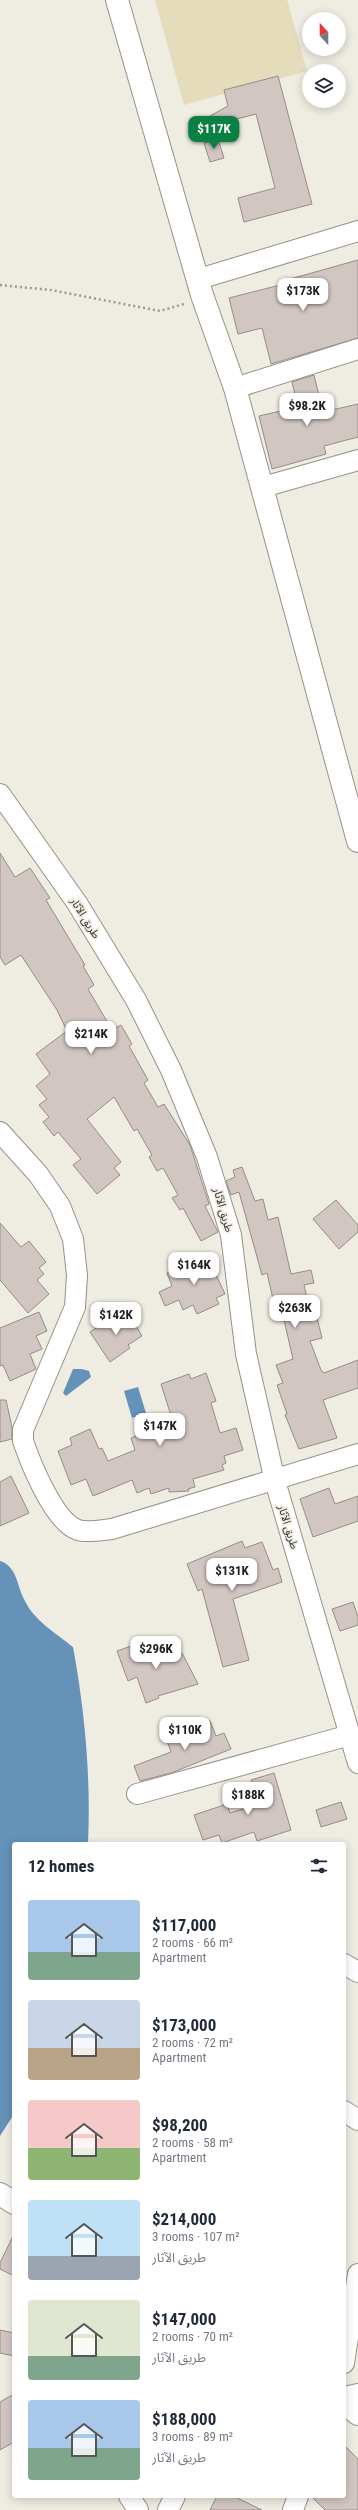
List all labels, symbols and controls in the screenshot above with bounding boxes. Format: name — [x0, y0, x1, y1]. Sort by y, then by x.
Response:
north arrow — [302, 12, 346, 56]
map controls — [302, 12, 346, 108]
button: layers — [302, 64, 346, 108]
pin: $117K — [186, 116, 242, 150]
text: $117K — [197, 121, 231, 136]
pin: $173K — [275, 278, 331, 312]
text: $173K — [286, 283, 320, 298]
pin: $98.2K — [274, 393, 340, 427]
text: $98.2K — [288, 398, 326, 413]
street label: طريق الآثار — [67, 894, 103, 941]
pin: $214K — [63, 1021, 119, 1055]
text: $214K — [74, 1026, 108, 1041]
street label: طريق الآثار — [210, 1185, 236, 1234]
pin: $164K — [166, 1252, 222, 1286]
text: $164K — [177, 1257, 211, 1272]
pin: $263K — [267, 1295, 323, 1329]
text: $263K — [278, 1300, 312, 1315]
pin: $142K — [88, 1302, 144, 1336]
text: $142K — [99, 1307, 133, 1322]
pin: $147K — [132, 1413, 188, 1447]
text: $147K — [143, 1418, 177, 1433]
street label: طريق الآثار — [275, 1502, 301, 1551]
pin: $131K — [204, 1558, 260, 1592]
text: $131K — [215, 1563, 249, 1578]
pin: $296K — [128, 1636, 184, 1670]
text: $296K — [139, 1641, 173, 1656]
pin: $110K — [157, 1717, 213, 1751]
text: $110K — [168, 1722, 202, 1737]
pin: $188K — [220, 1782, 276, 1816]
text: $188K — [231, 1787, 265, 1802]
icon: filters — [308, 1855, 330, 1877]
text: 12 homes — [28, 1856, 94, 1876]
text: $117,000 — [152, 1915, 216, 1935]
icon: home — [60, 1916, 108, 1964]
text: 2 rooms · 66 m² — [152, 1935, 233, 1950]
text: Apartment — [152, 1950, 206, 1965]
text: $173,000 — [152, 2015, 216, 2035]
icon: home — [60, 2016, 108, 2064]
text: 2 rooms · 72 m² — [152, 2035, 233, 2050]
text: Apartment — [152, 2050, 206, 2065]
text: $98,200 — [152, 2115, 208, 2135]
icon: home — [60, 2116, 108, 2164]
text: 2 rooms · 58 m² — [152, 2135, 233, 2150]
text: Apartment — [152, 2150, 206, 2165]
text: $214,000 — [152, 2209, 216, 2229]
icon: home — [60, 2216, 108, 2264]
text: 3 rooms · 107 m² — [152, 2229, 239, 2244]
text: طريق الآثار — [152, 2250, 206, 2265]
text: $147,000 — [152, 2309, 216, 2329]
icon: home — [60, 2316, 108, 2364]
text: 2 rooms · 70 m² — [152, 2329, 233, 2344]
text: طريق الآثار — [152, 2350, 206, 2365]
text: $188,000 — [152, 2409, 216, 2429]
icon: home — [60, 2416, 108, 2464]
text: 3 rooms · 89 m² — [152, 2429, 233, 2444]
text: طريق الآثار — [152, 2450, 206, 2465]

